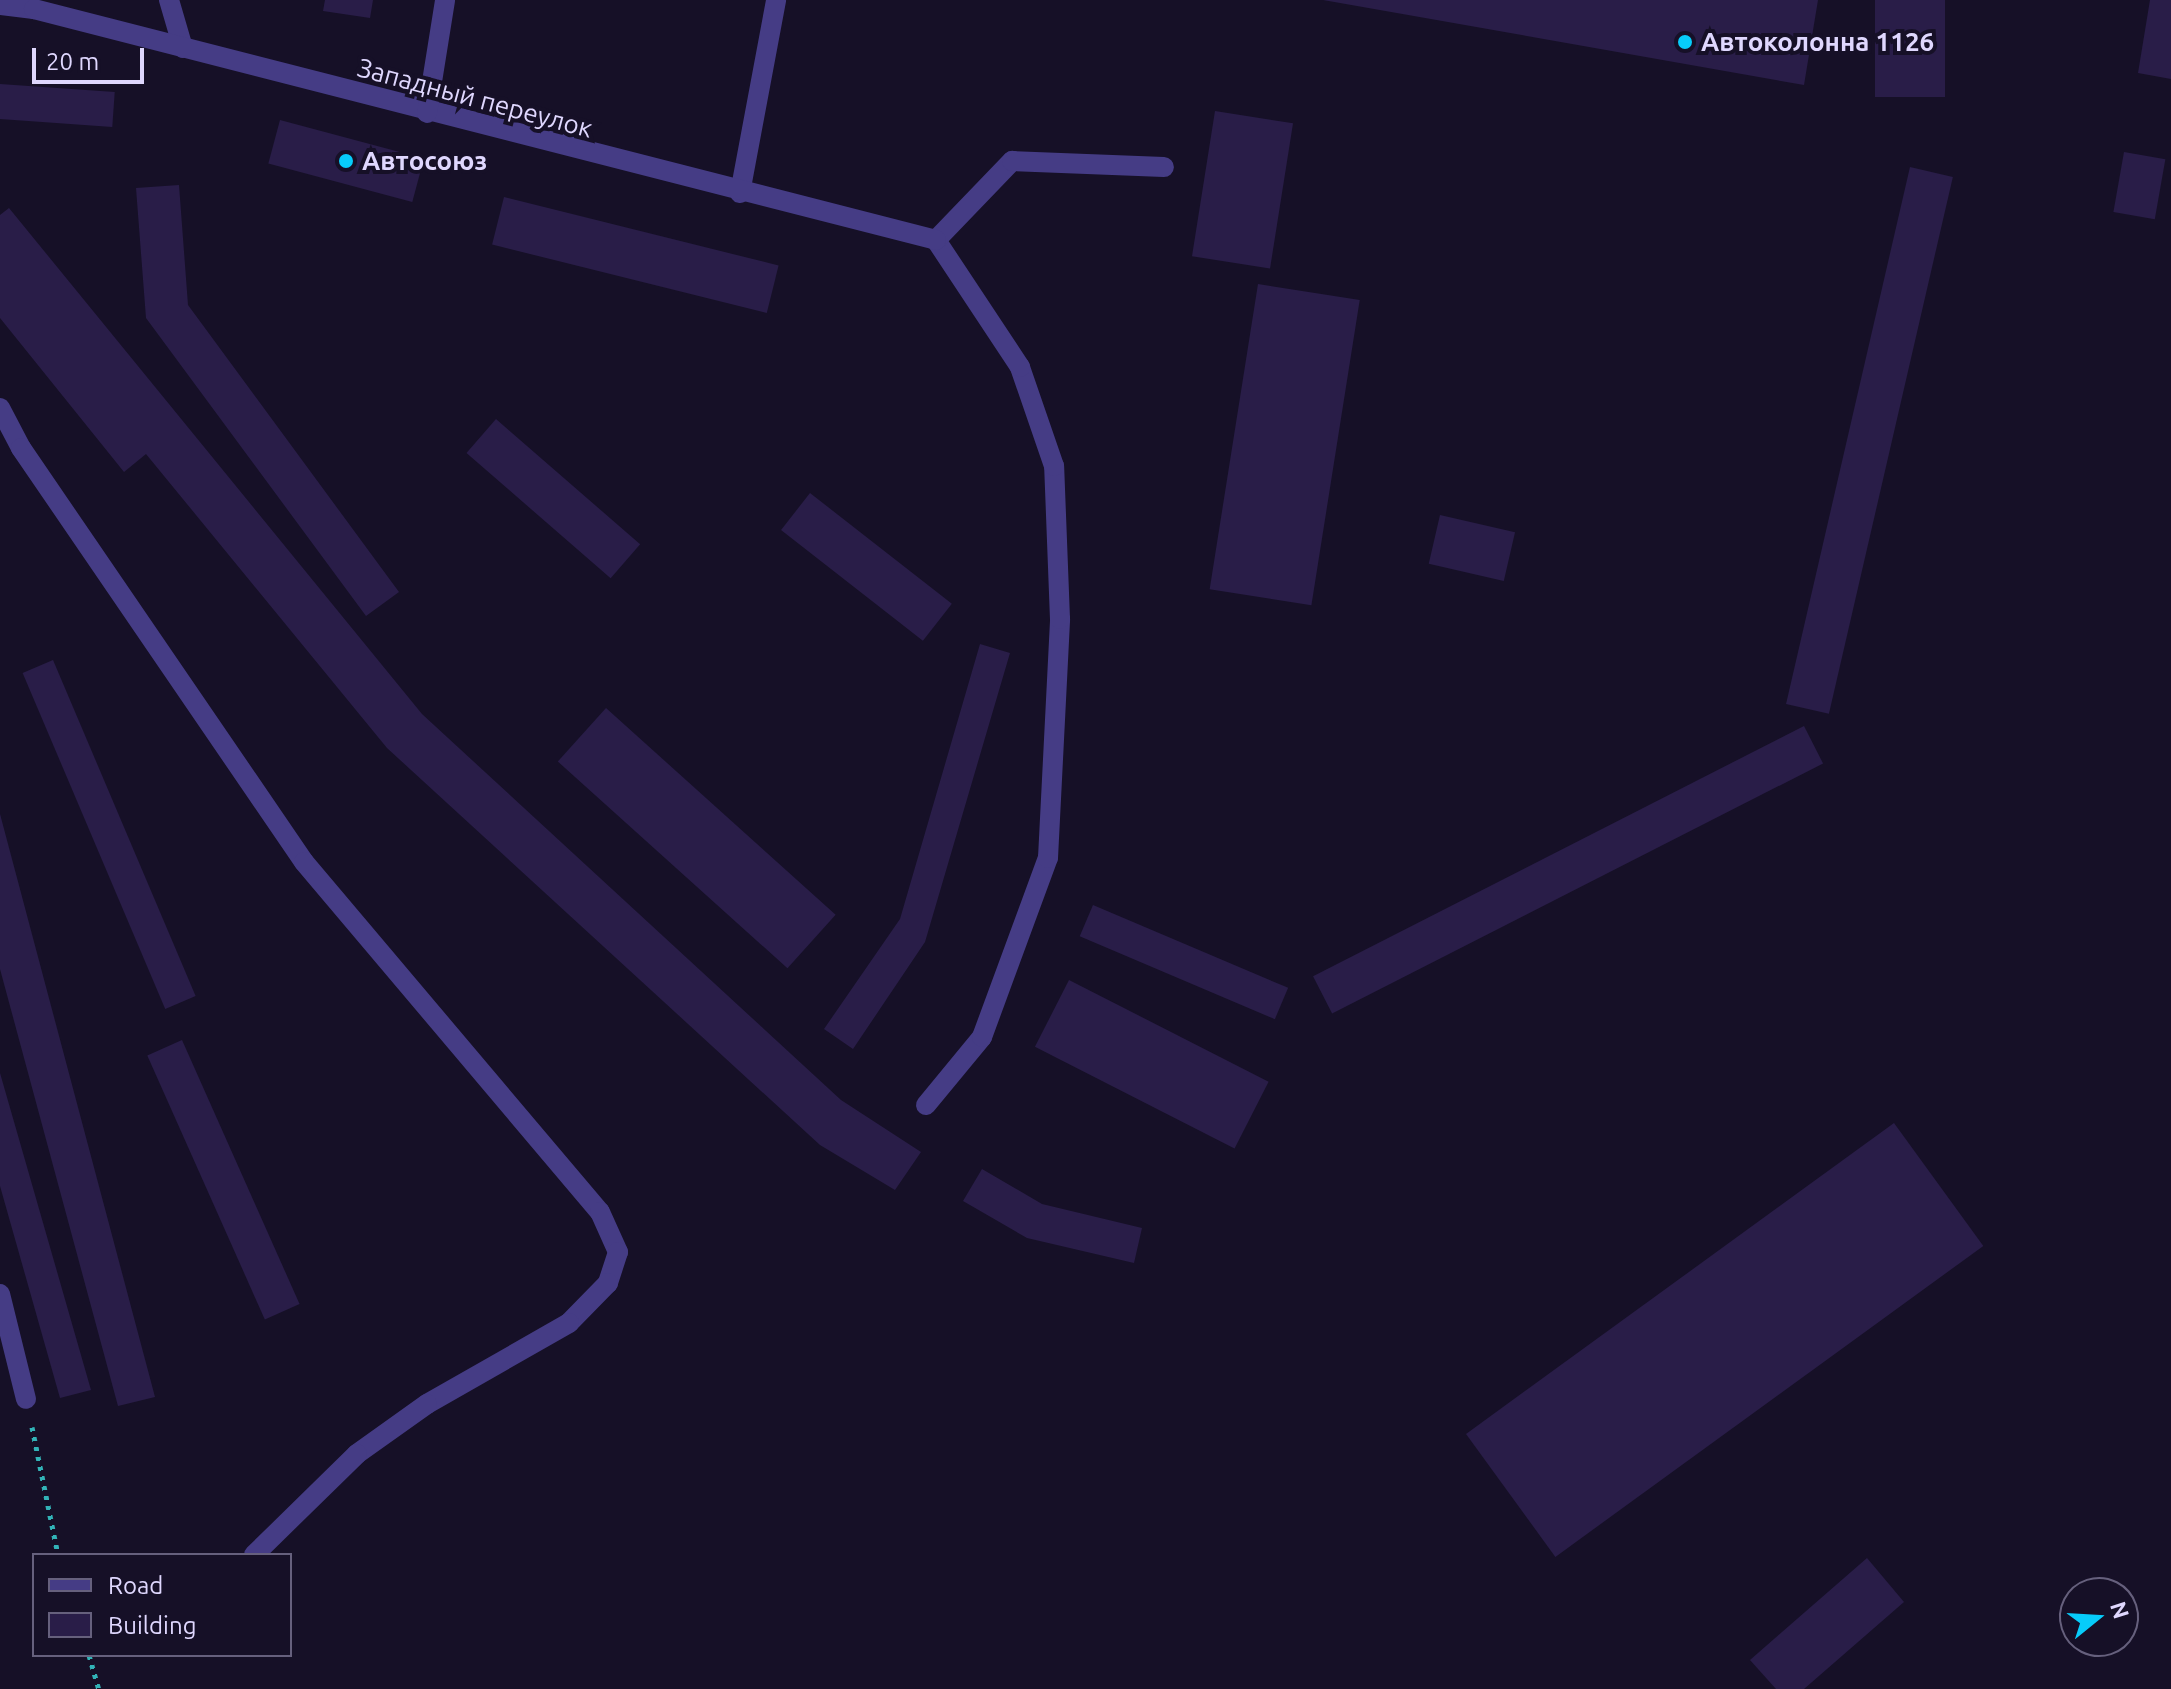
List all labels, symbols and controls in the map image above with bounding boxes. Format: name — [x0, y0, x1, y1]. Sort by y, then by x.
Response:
place label: Автоколонна 1126 — [1701, 26, 1934, 58]
scale bar — [36, 32, 148, 82]
marker: Автоколонна 1126 — [1676, 33, 1694, 51]
text: 20 m — [46, 48, 99, 75]
street label: Западный переулок — [354, 52, 596, 144]
place label: Автосоюз — [362, 145, 487, 177]
marker: Автосоюз — [337, 152, 355, 170]
legend — [32, 1553, 292, 1657]
text: Road — [108, 1572, 163, 1599]
north arrow — [2059, 1577, 2139, 1657]
text: N — [2106, 1598, 2135, 1622]
text: Building — [108, 1612, 196, 1639]

